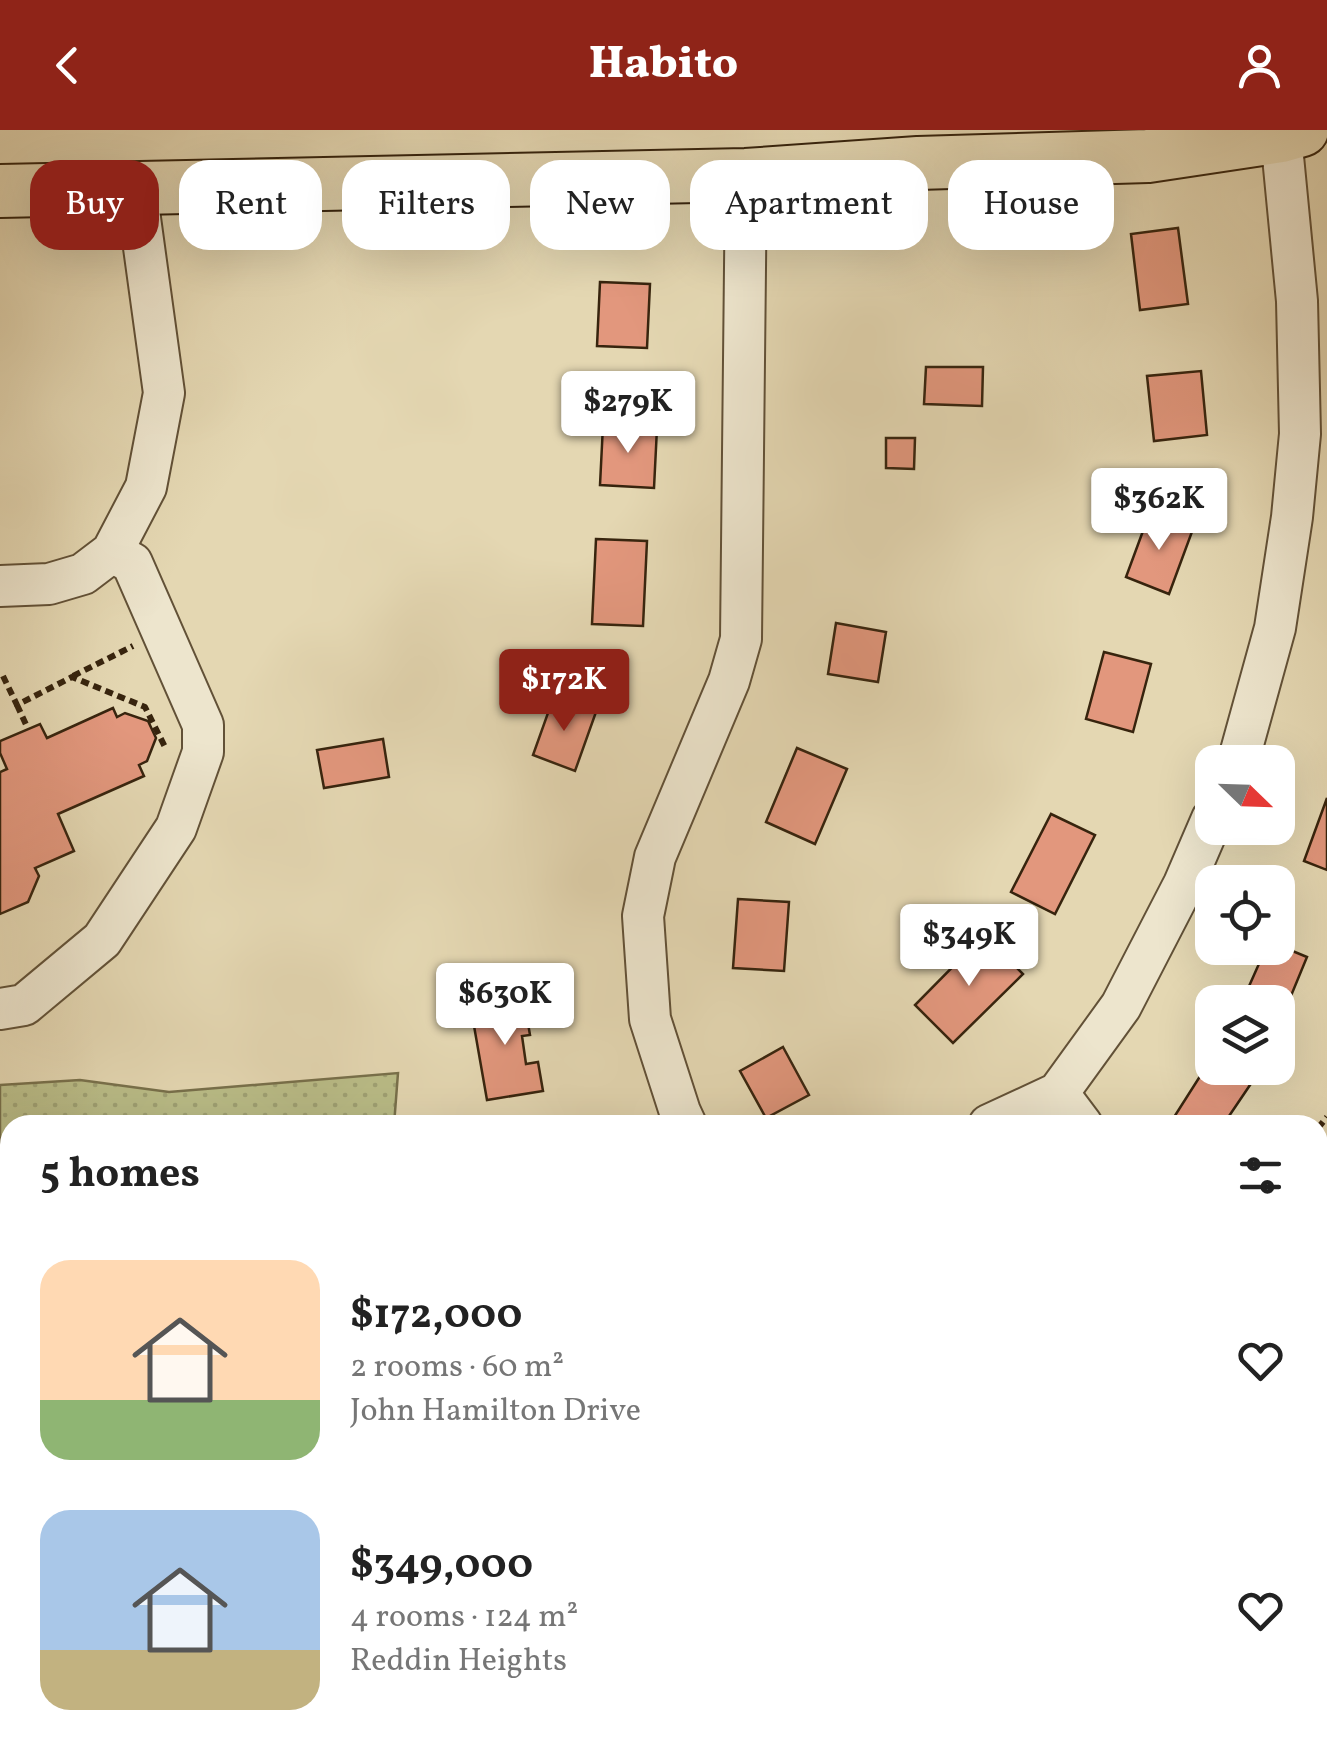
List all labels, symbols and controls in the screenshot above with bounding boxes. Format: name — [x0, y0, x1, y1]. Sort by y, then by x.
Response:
text: Habito — [589, 34, 738, 97]
icon: back — [40, 38, 95, 93]
icon: person — [1232, 38, 1287, 93]
chip: Buy — [30, 160, 159, 250]
chip: Rent — [179, 160, 322, 250]
chip: Filters — [342, 160, 510, 250]
chip: New — [530, 160, 670, 250]
chip: Apartment — [690, 160, 928, 250]
chip: House — [948, 160, 1114, 250]
pin: $279K — [558, 371, 698, 456]
text: $279K — [583, 381, 673, 425]
pin: $362K — [1089, 468, 1229, 553]
text: $362K — [1113, 478, 1205, 522]
pin: $172K — [494, 649, 634, 734]
text: $172K — [521, 659, 607, 703]
north arrow — [1195, 745, 1295, 845]
map controls — [1195, 745, 1295, 1085]
button: locate — [1195, 865, 1295, 965]
pin: $349K — [899, 904, 1039, 989]
text: $349K — [922, 914, 1016, 958]
pin: $630K — [435, 963, 575, 1048]
text: $630K — [458, 973, 552, 1017]
button: layers — [1195, 985, 1295, 1085]
text: 5 homes — [40, 1146, 200, 1205]
icon: filters — [1233, 1148, 1288, 1203]
text: $172,000 — [350, 1287, 522, 1346]
icon: home — [120, 1300, 240, 1420]
icon: heart — [1233, 1333, 1288, 1388]
text: 2 rooms · 60 m² — [350, 1346, 564, 1390]
text: John Hamilton Drive — [350, 1390, 641, 1434]
text: $349,000 — [350, 1537, 533, 1596]
icon: home — [120, 1550, 240, 1670]
icon: heart — [1233, 1583, 1288, 1638]
text: 4 rooms · 124 m² — [350, 1596, 578, 1640]
text: Reddin Heights — [350, 1640, 567, 1684]

